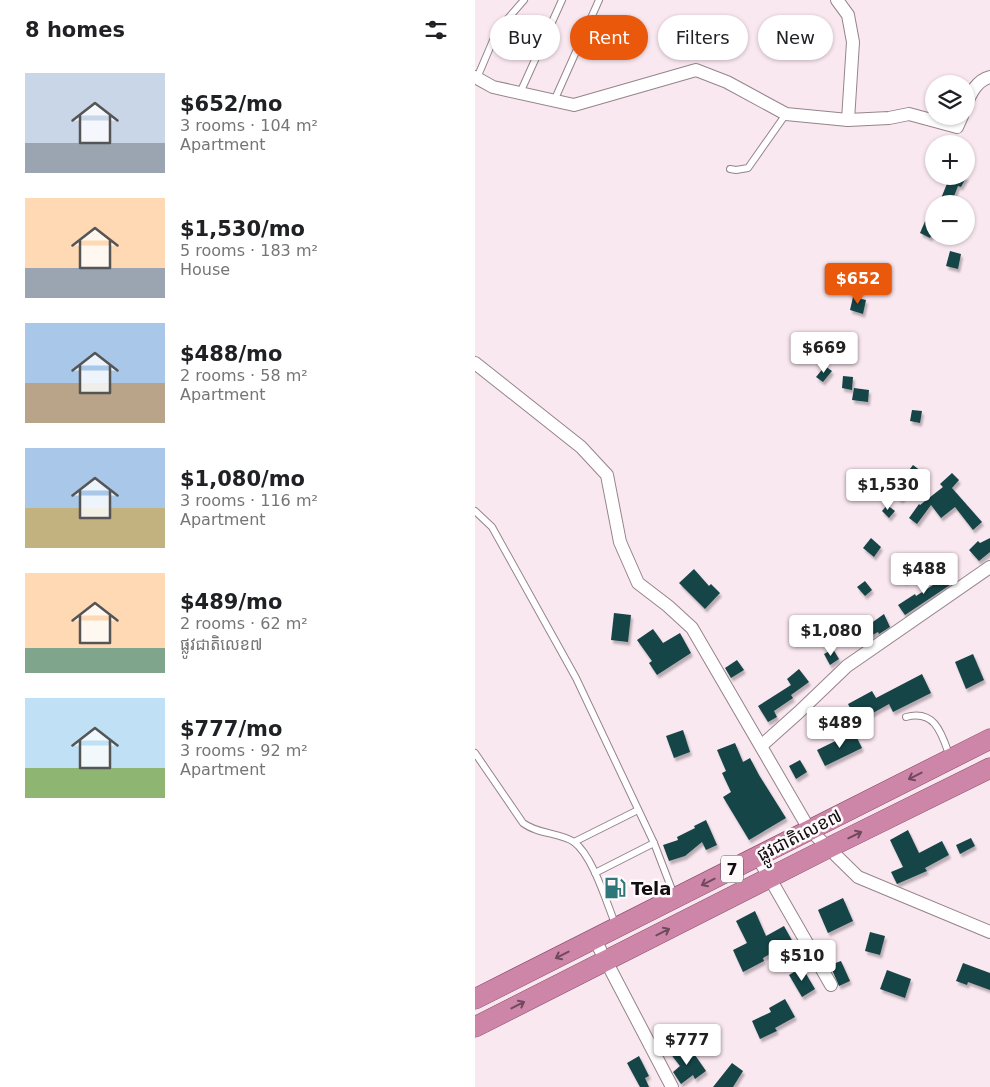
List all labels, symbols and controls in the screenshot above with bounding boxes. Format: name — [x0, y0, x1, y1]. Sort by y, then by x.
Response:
chip: Buy — [490, 15, 560, 60]
chip: Rent — [570, 15, 648, 60]
chip: Filters — [658, 15, 748, 60]
chip: New — [758, 15, 833, 60]
icon: filters — [422, 16, 450, 44]
text: 8 homes — [25, 18, 125, 42]
map controls — [925, 75, 975, 245]
button: layers — [925, 75, 975, 125]
text: $652/mo — [180, 92, 282, 116]
icon: home — [65, 93, 125, 153]
text: 3 rooms · 104 m² — [180, 116, 318, 135]
text: Apartment — [180, 135, 266, 154]
button: + — [925, 135, 975, 185]
button: − — [925, 195, 975, 245]
text: $1,530/mo — [180, 217, 305, 241]
icon: home — [65, 218, 125, 278]
text: 5 rooms · 183 m² — [180, 241, 318, 260]
text: House — [180, 260, 230, 279]
pin: $652 — [828, 262, 888, 305]
text: $652 — [836, 269, 880, 288]
pin: $669 — [794, 332, 854, 374]
text: $669 — [802, 338, 846, 357]
text: $488/mo — [180, 342, 282, 366]
icon: home — [65, 343, 125, 403]
text: 2 rooms · 58 m² — [180, 366, 308, 385]
text: Apartment — [180, 385, 266, 404]
text: $1,080/mo — [180, 467, 305, 491]
icon: home — [65, 468, 125, 528]
pin: $1,530 — [847, 468, 929, 511]
text: $1,530 — [857, 475, 919, 494]
text: 3 rooms · 116 m² — [180, 491, 318, 510]
text: Apartment — [180, 510, 266, 529]
pin: $488 — [894, 552, 954, 595]
text: $488 — [902, 559, 946, 578]
text: $489/mo — [180, 590, 282, 614]
icon: home — [65, 593, 125, 653]
text: 2 rooms · 62 m² — [180, 614, 308, 633]
pin: $1,080 — [790, 614, 872, 657]
text: $1,080 — [800, 621, 862, 640]
text: ផ្លូវជាតិលេខ៧ — [180, 635, 262, 654]
pin: $489 — [810, 706, 870, 749]
text: $489 — [818, 713, 862, 732]
text: $777/mo — [180, 717, 282, 741]
icon: home — [65, 718, 125, 778]
text: 3 rooms · 92 m² — [180, 741, 308, 760]
text: Apartment — [180, 760, 266, 779]
one-way arrow — [908, 772, 923, 781]
street label: ផ្លូវជាតិលេខ៧ — [753, 805, 848, 871]
one-way arrow — [847, 830, 862, 839]
road number: 7 — [721, 856, 743, 882]
fuel station icon: Tela — [602, 875, 628, 901]
one-way arrow — [701, 877, 715, 887]
place label: Tela — [631, 878, 671, 899]
one-way arrow — [656, 927, 671, 937]
pin: $510 — [772, 940, 832, 982]
text: $510 — [780, 946, 824, 965]
one-way arrow — [555, 950, 570, 960]
one-way arrow — [511, 1000, 526, 1010]
pin: $777 — [657, 1024, 717, 1066]
text: $777 — [665, 1030, 709, 1049]

